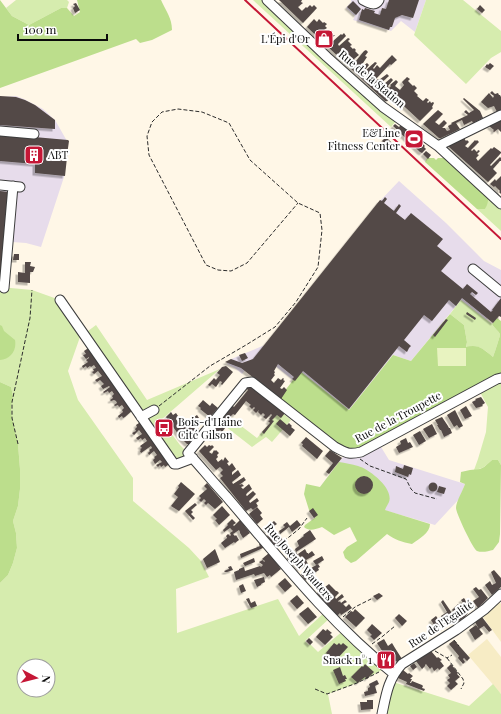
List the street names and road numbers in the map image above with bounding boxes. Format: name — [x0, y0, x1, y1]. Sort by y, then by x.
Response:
street label: Rue de la Station — [336, 46, 409, 111]
street label: Rue de la Troupette — [352, 387, 444, 446]
street label: Rue Joseph Wauters — [262, 520, 337, 603]
street label: Rue de l'Egalité — [405, 596, 476, 651]

